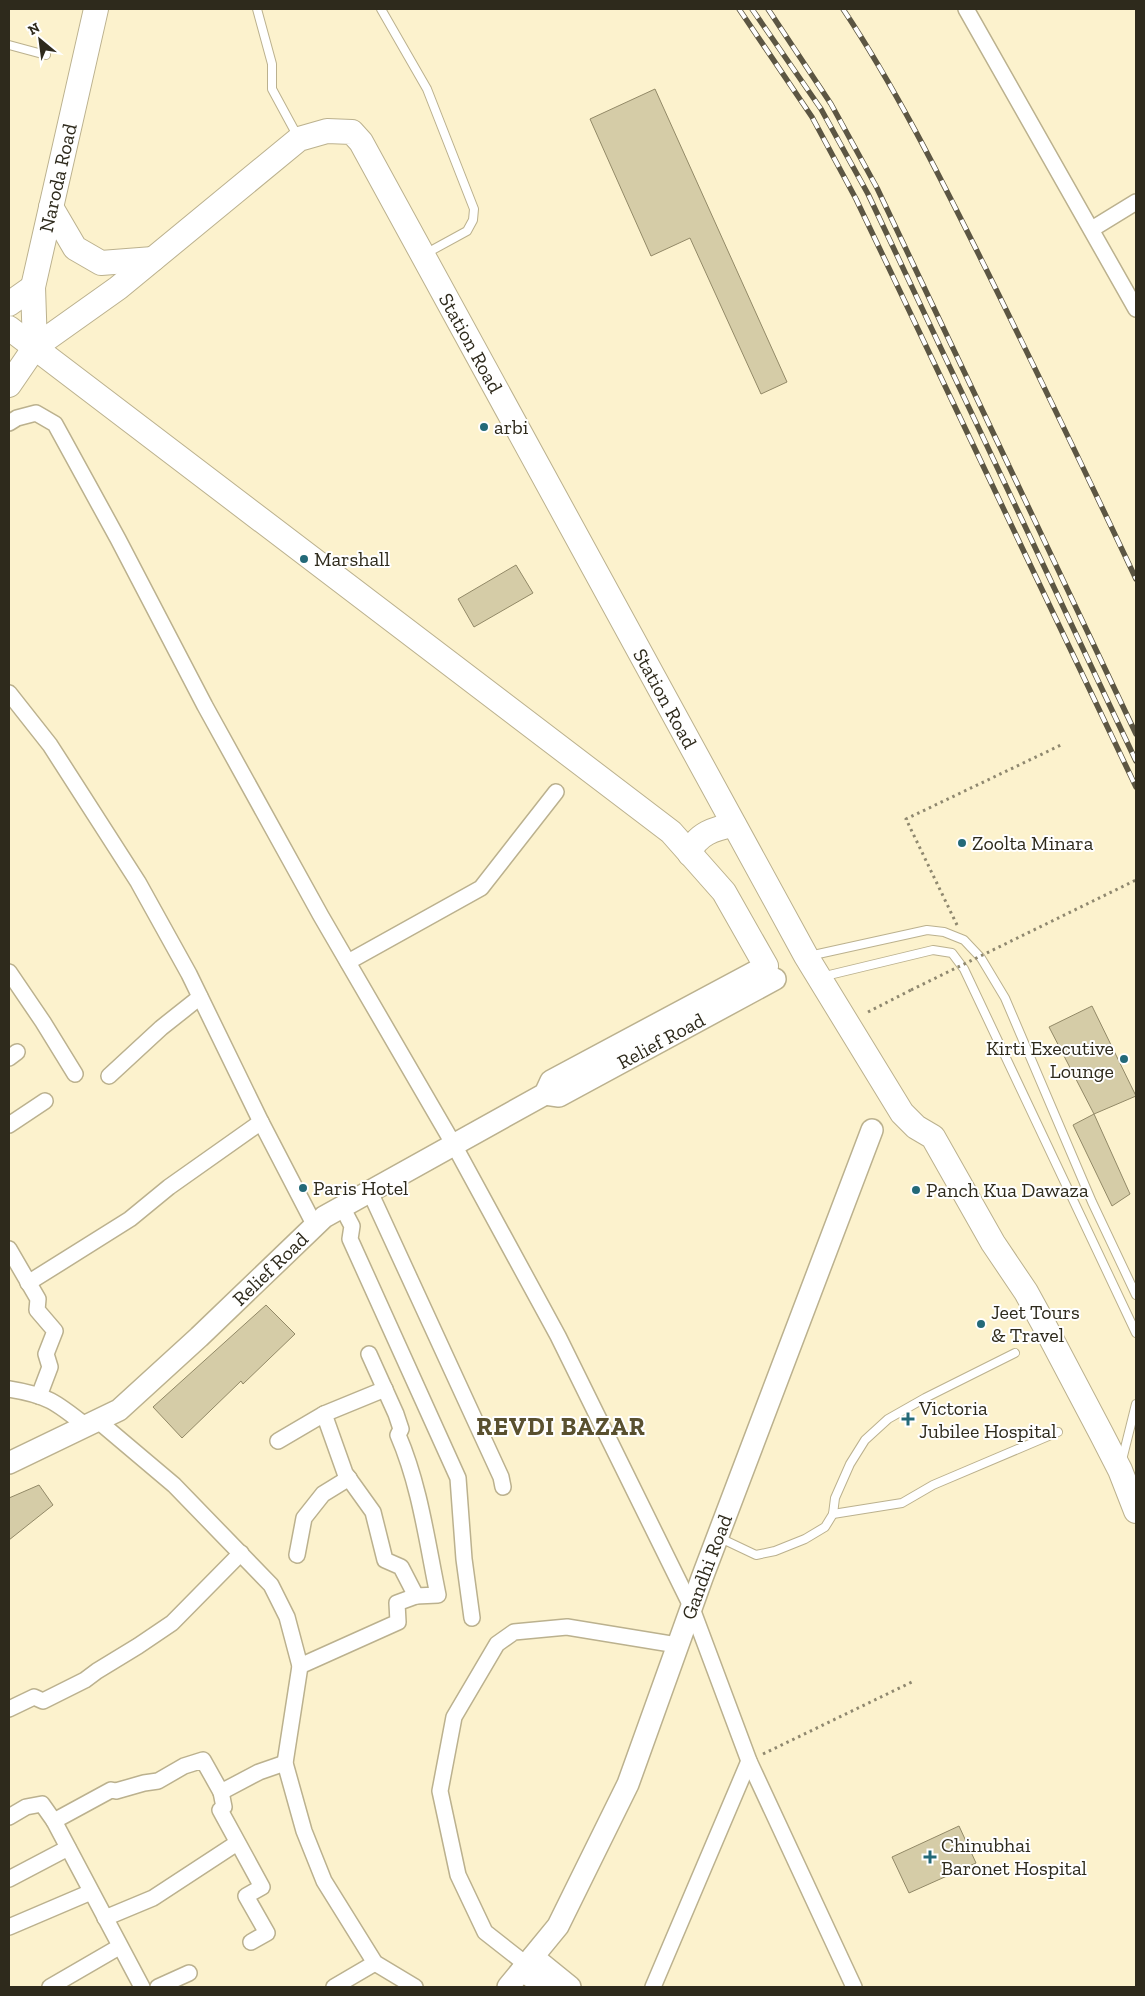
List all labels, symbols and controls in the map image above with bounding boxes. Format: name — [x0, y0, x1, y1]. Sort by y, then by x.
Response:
north arrow — [15, 15, 65, 65]
text: N — [25, 19, 43, 39]
street label: Naroda Road — [34, 121, 82, 235]
street label: Station Road — [434, 289, 508, 397]
place label: arbi — [494, 415, 529, 439]
marker: arbi — [478, 421, 490, 433]
place label: Marshall — [314, 547, 390, 571]
marker: Marshall — [298, 553, 310, 565]
street label: Station Road — [628, 644, 702, 752]
place label: Zoolta Minara — [972, 831, 1094, 855]
marker: Zoolta Minara — [956, 837, 968, 849]
street label: Relief Road — [613, 1007, 709, 1074]
place label: Kirti Executive Lounge — [986, 1036, 1114, 1083]
marker: Kirti Executive Lounge — [1118, 1053, 1130, 1065]
place label: Paris Hotel — [313, 1176, 408, 1200]
place label: Panch Kua Dawaza — [926, 1178, 1089, 1202]
marker: Paris Hotel — [297, 1182, 309, 1194]
marker: Panch Kua Dawaza — [910, 1184, 922, 1196]
street label: Relief Road — [227, 1227, 313, 1311]
place label: Jeet Tours & Travel — [991, 1300, 1080, 1347]
marker: Jeet Tours & Travel — [975, 1318, 987, 1330]
place label: Victoria Jubilee Hospital — [918, 1396, 1057, 1443]
district label: REVDI BAZAR — [476, 1411, 646, 1441]
marker: Victoria Jubilee Hospital — [901, 1412, 915, 1426]
street label: Gandhi Road — [676, 1511, 737, 1623]
place label: Chinubhai Baronet Hospital — [941, 1833, 1087, 1880]
marker: Chinubhai Baronet Hospital — [923, 1850, 937, 1864]

